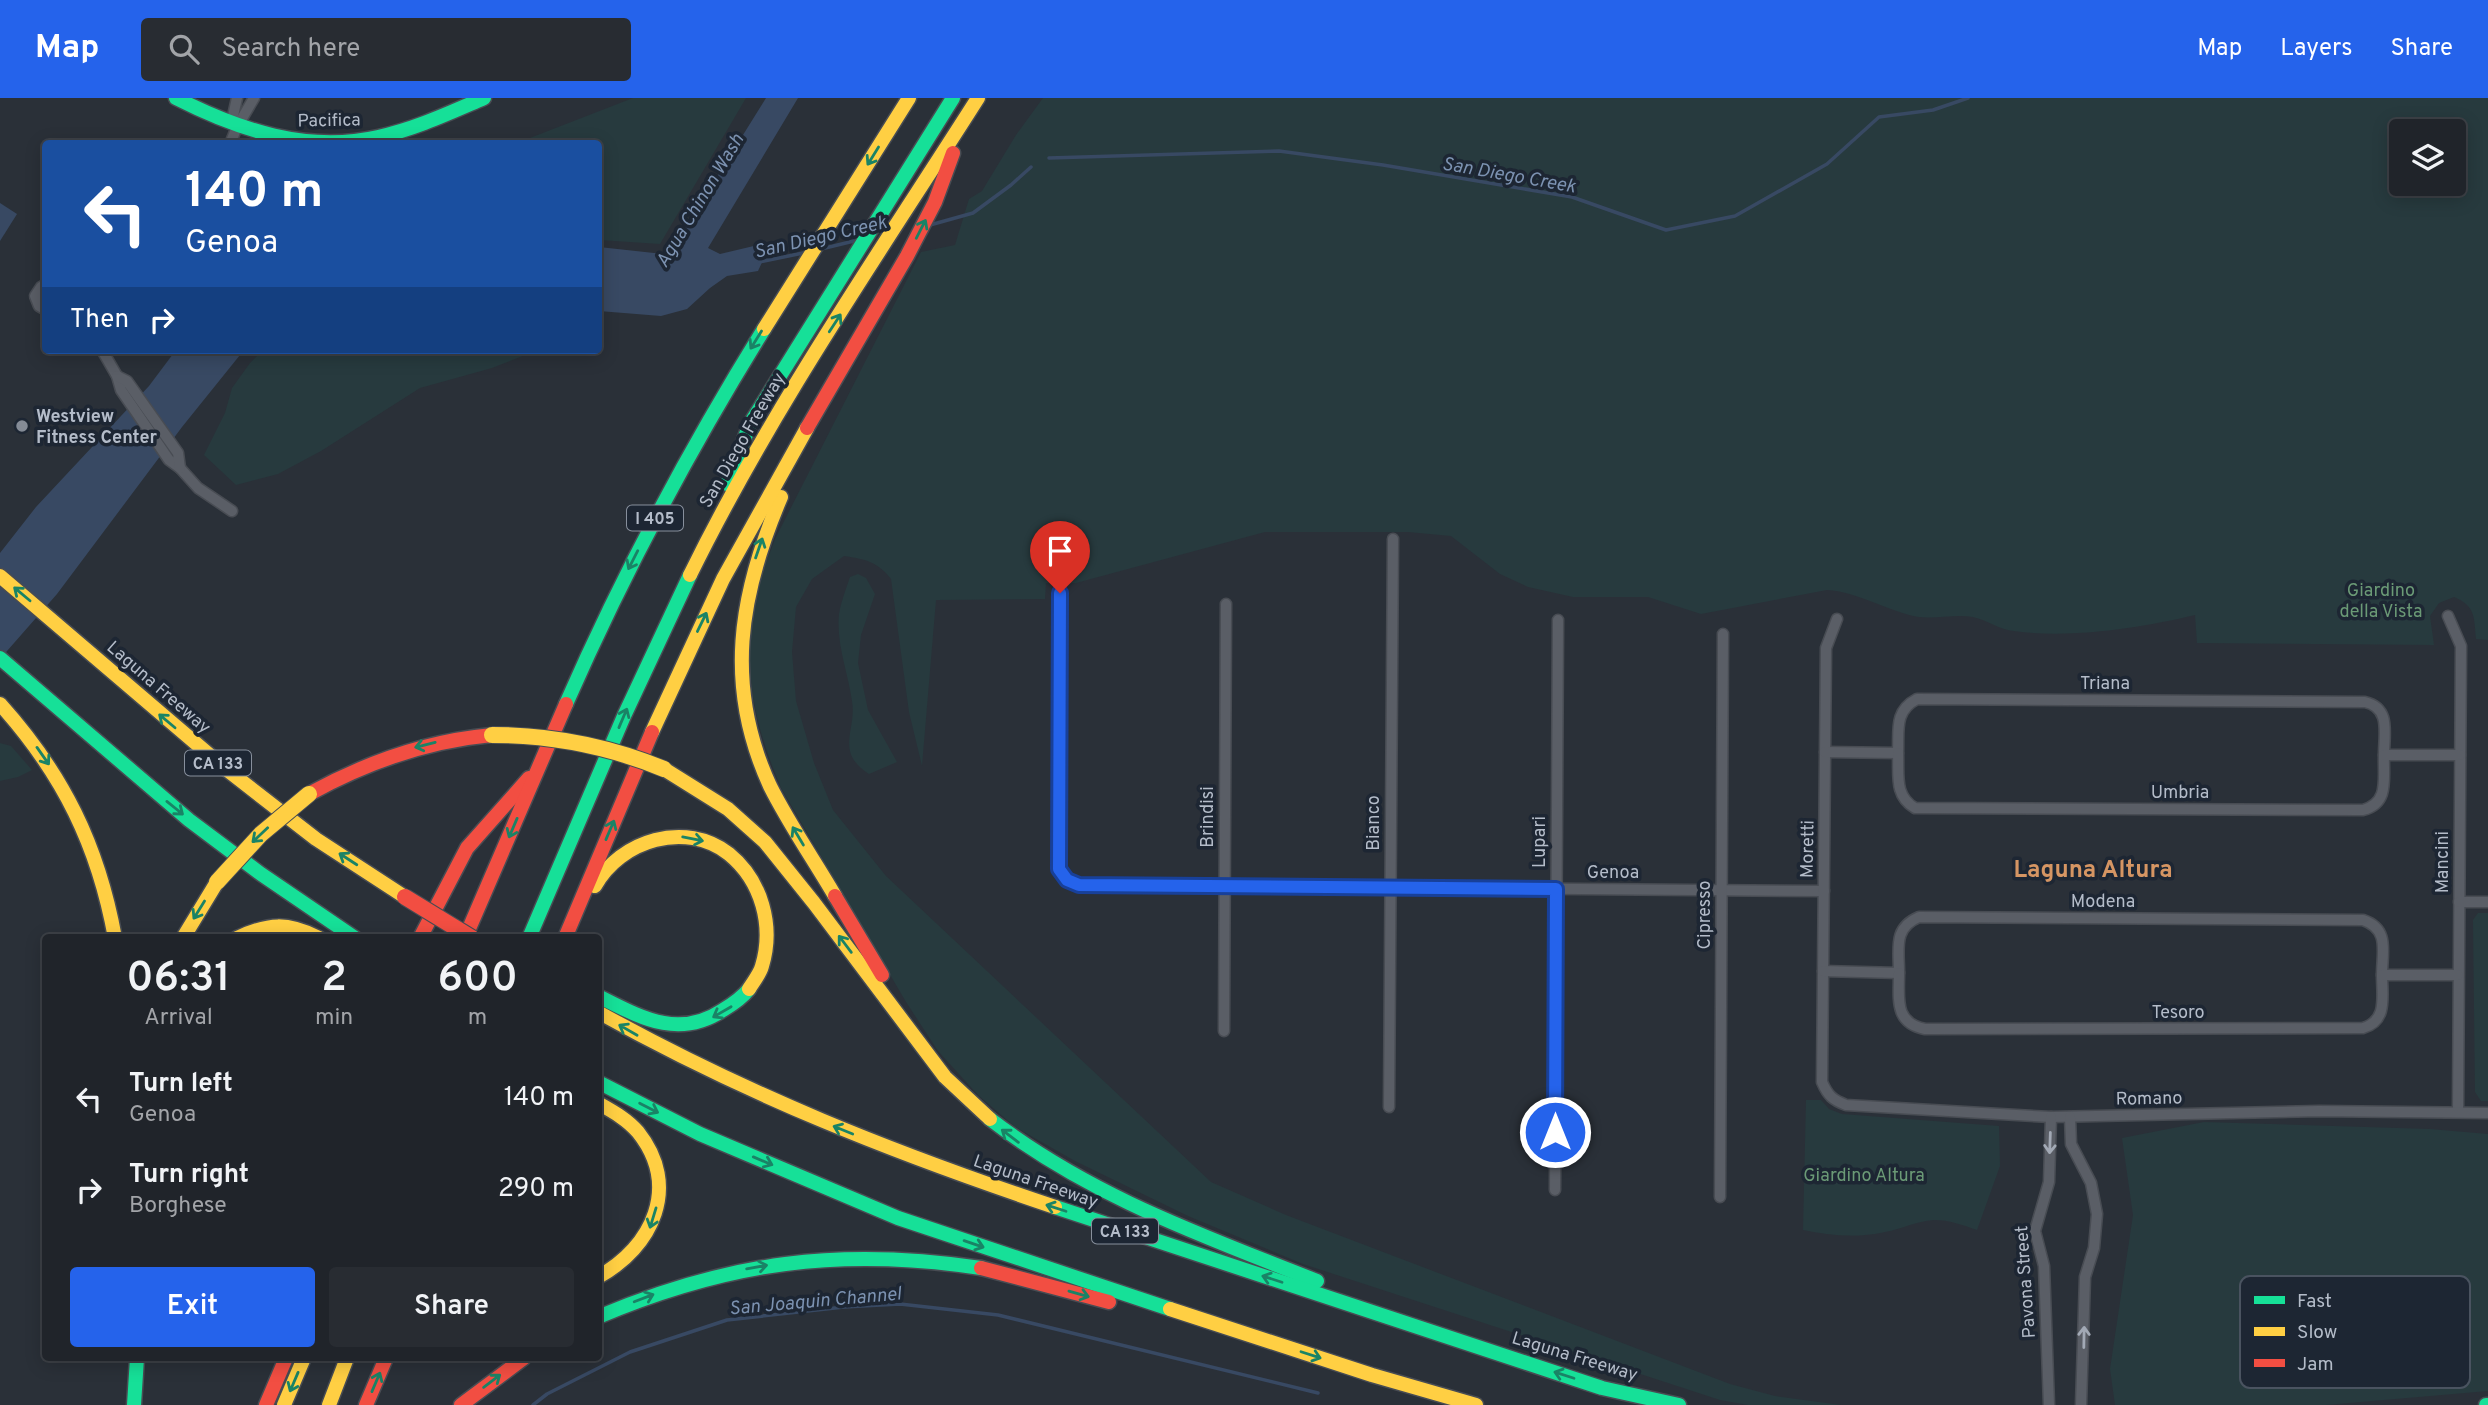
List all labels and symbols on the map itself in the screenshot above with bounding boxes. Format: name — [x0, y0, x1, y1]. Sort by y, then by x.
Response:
street label: Pacifica — [297, 109, 361, 134]
water label: Agua Chinon Wash — [651, 129, 750, 272]
one-way arrow — [865, 145, 879, 165]
water label: San Diego Creek — [1440, 152, 1578, 200]
water label: San Diego Creek — [752, 211, 889, 265]
one-way arrow — [915, 219, 928, 240]
one-way arrow — [829, 313, 843, 333]
one-way arrow — [749, 330, 763, 350]
street label: San Diego Freeway — [695, 369, 791, 513]
place label: Westview Fitness Center — [36, 406, 158, 450]
marker: Westview Fitness Center — [14, 418, 30, 434]
road number: I 405 — [627, 506, 683, 530]
pin — [1030, 521, 1090, 593]
one-way arrow — [754, 538, 766, 560]
one-way arrow — [626, 549, 640, 570]
park label: Giardino della Vista — [2340, 580, 2422, 624]
one-way arrow — [13, 587, 31, 603]
one-way arrow — [696, 612, 709, 633]
street label: Laguna Freeway — [101, 637, 215, 740]
street label: Triana — [2080, 673, 2130, 696]
one-way arrow — [618, 708, 631, 729]
one-way arrow — [159, 713, 177, 729]
one-way arrow — [414, 738, 437, 752]
one-way arrow — [36, 746, 50, 765]
road number: CA 133 — [185, 750, 251, 776]
street label: Umbria — [2151, 782, 2209, 805]
street label: Brindisi — [1197, 786, 1220, 848]
street label: Bianco — [1363, 795, 1386, 851]
one-way arrow — [166, 800, 184, 816]
street label: Lupari — [1529, 816, 1552, 868]
one-way arrow — [506, 817, 519, 838]
one-way arrow — [604, 820, 617, 841]
street label: Moretti — [1796, 820, 1821, 878]
one-way arrow — [252, 826, 269, 843]
one-way arrow — [791, 826, 805, 846]
street label: Mancini — [2432, 831, 2455, 893]
one-way arrow — [681, 833, 704, 847]
one-way arrow — [338, 852, 358, 866]
district label: Laguna Altura — [2013, 856, 2173, 886]
street label: Genoa — [1587, 862, 1639, 885]
street label: Cipresso — [1694, 880, 1717, 950]
street label: Modena — [2071, 891, 2135, 914]
one-way arrow — [191, 899, 205, 919]
one-way arrow — [838, 935, 852, 954]
street label: Tesoro — [2151, 1002, 2205, 1025]
one-way arrow — [712, 1006, 733, 1019]
one-way arrow — [618, 1023, 639, 1036]
street label: Romano — [2115, 1087, 2183, 1112]
position arrow — [1518, 1095, 1592, 1169]
one-way arrow — [638, 1102, 659, 1116]
one-way arrow — [832, 1122, 854, 1135]
one-way arrow — [1001, 1129, 1020, 1144]
one-way arrow — [2043, 1131, 2056, 1154]
street label: Laguna Freeway — [970, 1150, 1101, 1215]
one-way arrow — [751, 1156, 773, 1169]
park label: Giardino Altura — [1803, 1165, 1925, 1188]
one-way arrow — [1046, 1201, 1068, 1213]
one-way arrow — [646, 1206, 659, 1228]
road number: CA 133 — [1092, 1218, 1158, 1244]
street label: Pavona Street — [2011, 1225, 2042, 1339]
one-way arrow — [963, 1239, 985, 1251]
one-way arrow — [745, 1260, 768, 1273]
one-way arrow — [1262, 1272, 1284, 1284]
legend — [2240, 1276, 2470, 1388]
water label: San Joaquin Channel — [728, 1282, 903, 1321]
one-way arrow — [1067, 1288, 1090, 1301]
one-way arrow — [632, 1290, 654, 1303]
text: Fast — [2297, 1290, 2332, 1314]
text: Slow — [2297, 1321, 2337, 1345]
one-way arrow — [2077, 1326, 2091, 1349]
street label: Laguna Freeway — [1509, 1327, 1640, 1388]
one-way arrow — [1299, 1350, 1321, 1362]
text: Jam — [2297, 1353, 2334, 1377]
one-way arrow — [1553, 1368, 1575, 1381]
one-way arrow — [287, 1370, 300, 1392]
one-way arrow — [370, 1371, 383, 1393]
one-way arrow — [482, 1373, 501, 1388]

